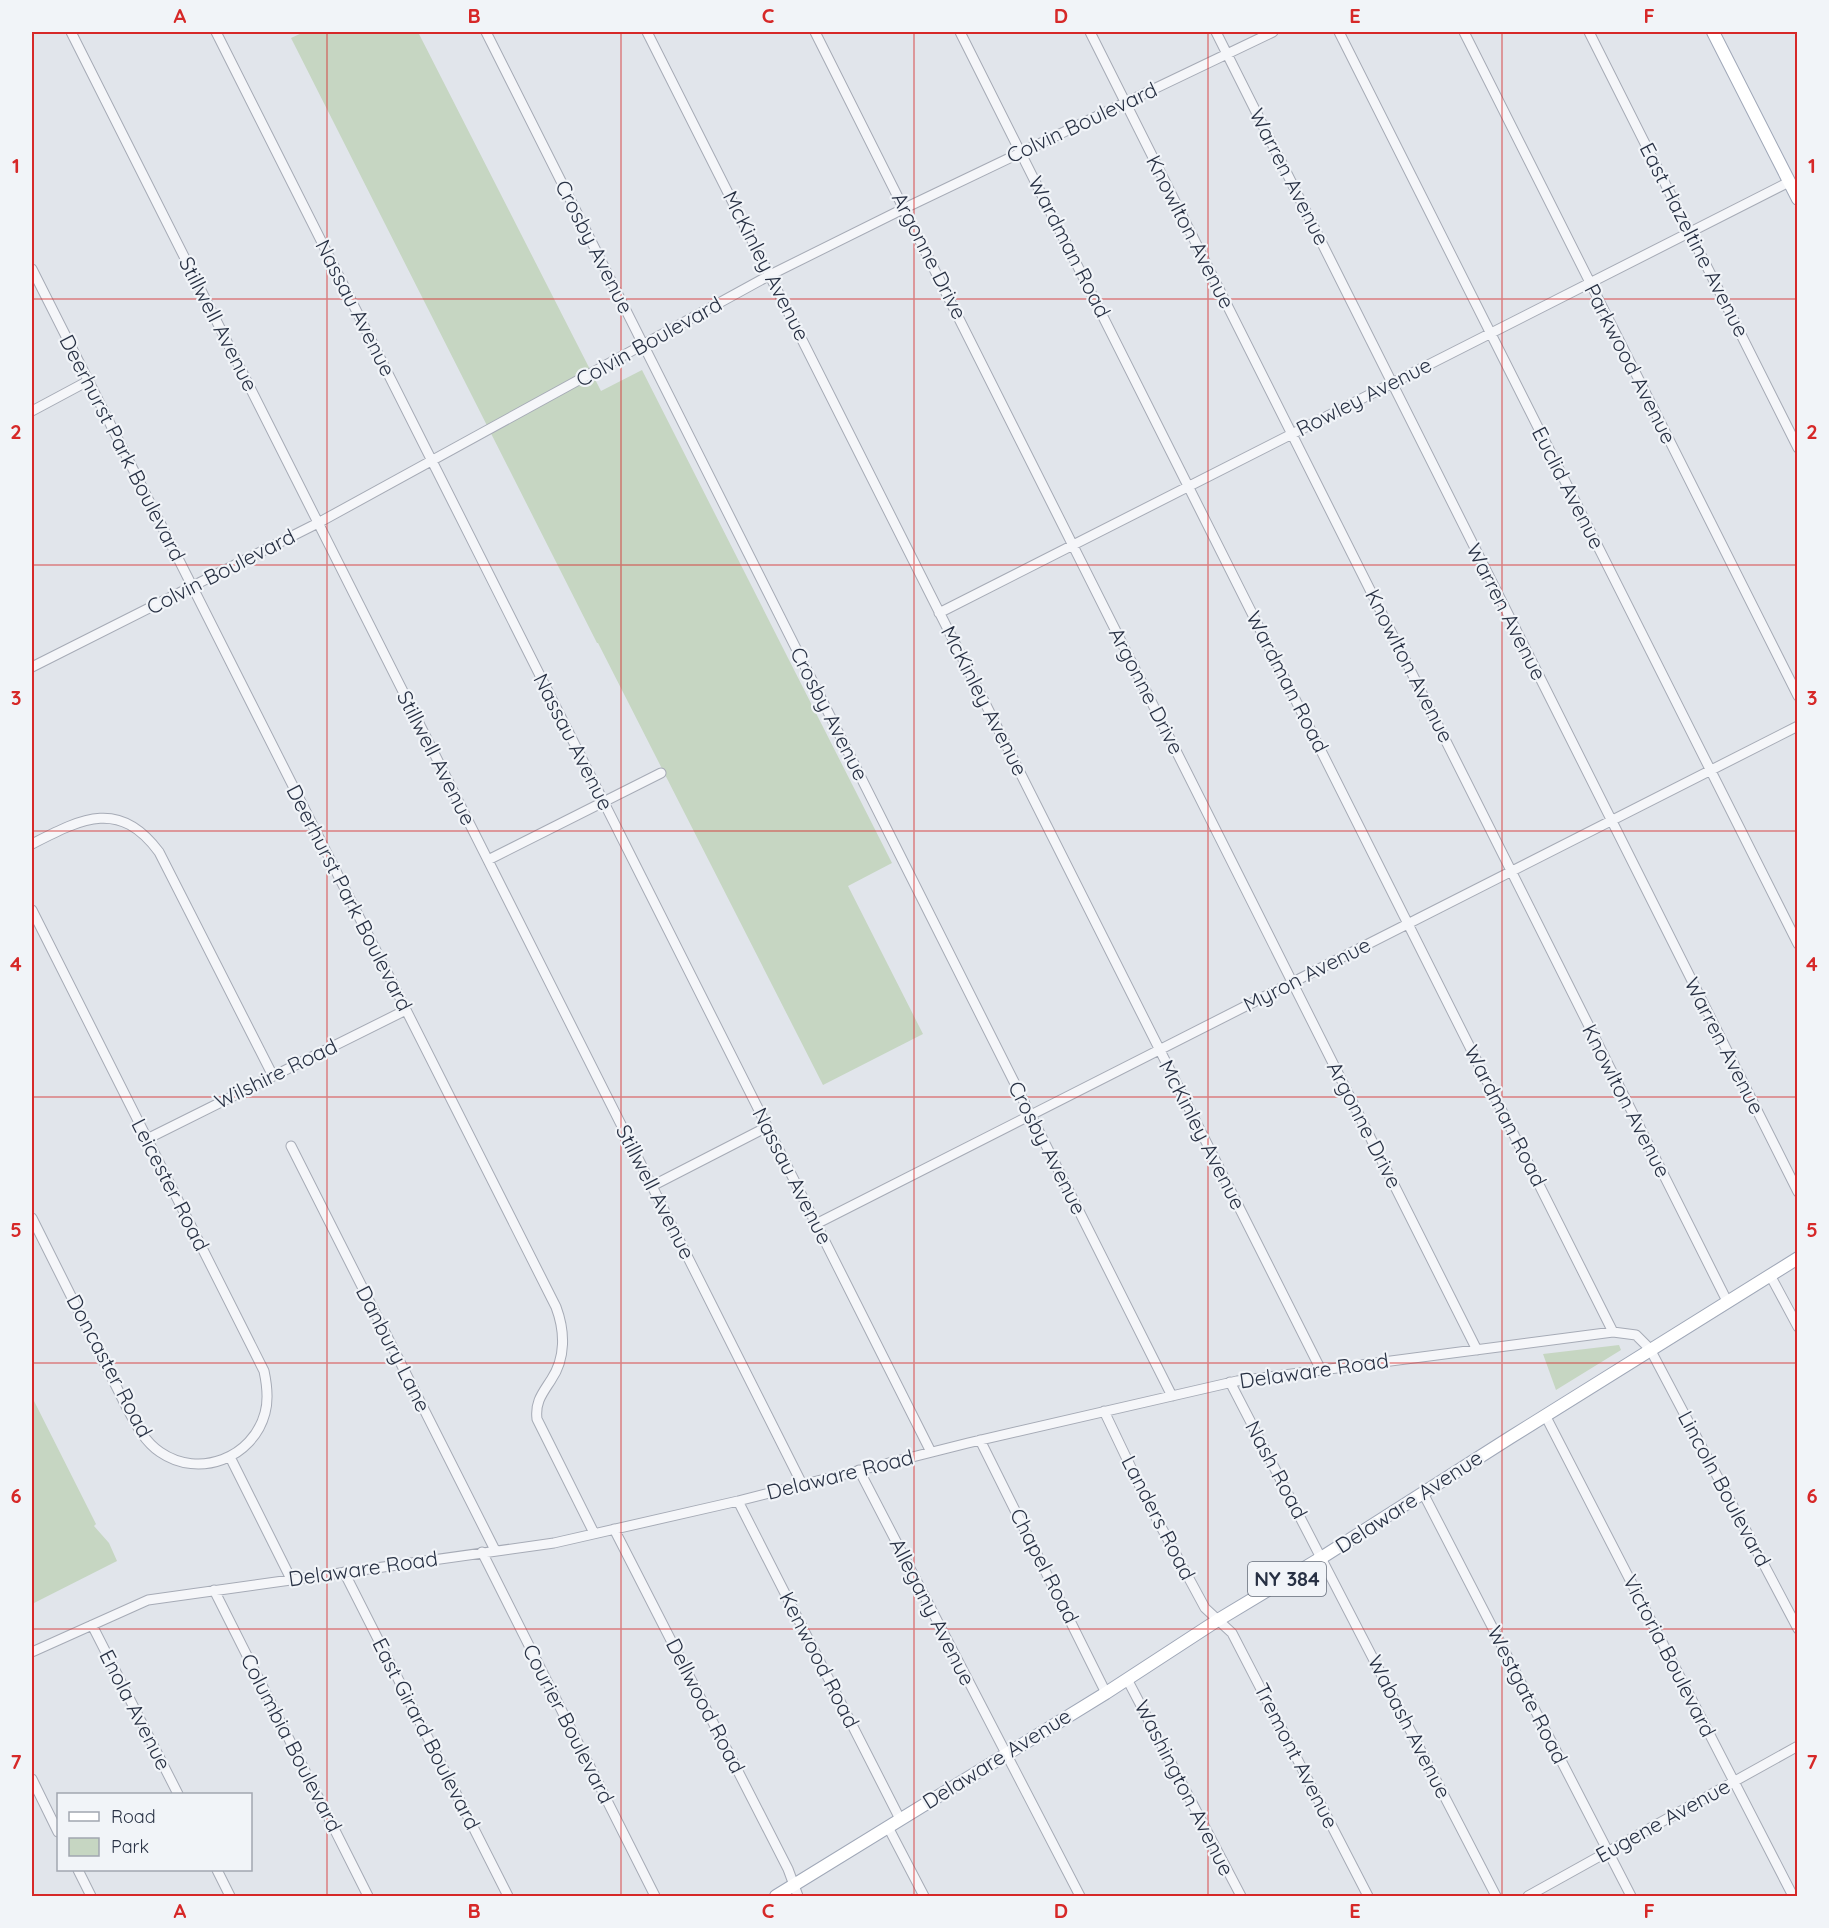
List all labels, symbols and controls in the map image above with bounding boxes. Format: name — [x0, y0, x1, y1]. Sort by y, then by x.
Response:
text: A — [174, 3, 187, 28]
text: B — [467, 3, 481, 28]
text: C — [762, 3, 775, 28]
text: D — [1054, 3, 1068, 28]
text: E — [1349, 3, 1361, 28]
text: F — [1643, 3, 1655, 28]
street label: Colvin Boulevard — [1002, 76, 1161, 168]
street label: Warren Avenue — [1244, 104, 1336, 249]
street label: East Hazeltine Avenue — [1635, 138, 1755, 341]
street label: Knowlton Avenue — [1141, 150, 1241, 313]
text: 1 — [12, 153, 20, 178]
text: 1 — [1808, 153, 1816, 178]
street label: Wardman Road — [1023, 172, 1117, 322]
street label: Crosby Avenue — [550, 176, 640, 318]
street label: McKinley Avenue — [718, 186, 816, 345]
street label: Argonne Drive — [887, 188, 973, 323]
street label: Nassau Avenue — [310, 235, 402, 380]
street label: Stillwell Avenue — [174, 252, 264, 395]
street label: Parkwood Avenue — [1579, 279, 1682, 448]
street label: Colvin Boulevard — [571, 290, 726, 392]
street label: Deerhurst Park Boulevard — [54, 330, 191, 565]
street label: Rowley Avenue — [1292, 351, 1436, 441]
text: 2 — [10, 419, 22, 444]
text: 2 — [1806, 419, 1818, 444]
street label: Euclid Avenue — [1527, 422, 1611, 553]
street label: Colvin Boulevard — [142, 523, 299, 620]
street label: Warren Avenue — [1461, 539, 1553, 684]
street label: Knowlton Avenue — [1360, 584, 1460, 747]
street label: Wardman Road — [1241, 607, 1335, 757]
street label: McKinley Avenue — [936, 621, 1034, 780]
street label: Argonne Drive — [1104, 623, 1190, 758]
street label: Crosby Avenue — [785, 643, 875, 785]
street label: Nassau Avenue — [528, 669, 620, 814]
text: 3 — [11, 685, 21, 710]
text: 3 — [1807, 685, 1817, 710]
street label: Stillwell Avenue — [392, 686, 482, 829]
street label: Deerhurst Park Boulevard — [281, 780, 418, 1015]
street label: Myron Avenue — [1239, 931, 1375, 1017]
text: 4 — [10, 951, 22, 976]
text: 4 — [1806, 951, 1818, 976]
street label: Warren Avenue — [1679, 973, 1771, 1118]
street label: Knowlton Avenue — [1577, 1019, 1677, 1182]
street label: Wilshire Road — [210, 1032, 341, 1114]
street label: Wardman Road — [1459, 1041, 1553, 1191]
street label: McKinley Avenue — [1154, 1055, 1252, 1214]
street label: Argonne Drive — [1322, 1057, 1408, 1192]
street label: Crosby Avenue — [1003, 1077, 1093, 1219]
street label: Nassau Avenue — [747, 1103, 839, 1248]
street label: Leicester Road — [126, 1114, 215, 1255]
street label: Stillwell Avenue — [611, 1120, 701, 1263]
text: 5 — [10, 1217, 22, 1242]
text: 5 — [1806, 1217, 1818, 1242]
street label: Danbury Lane — [351, 1281, 437, 1416]
street label: Doncaster Road — [61, 1290, 159, 1442]
street label: Delaware Road — [1238, 1347, 1390, 1393]
street label: Lincoln Boulevard — [1673, 1406, 1777, 1571]
street label: Nash Road — [1240, 1416, 1314, 1523]
street label: Delaware Road — [764, 1443, 916, 1505]
street label: Delaware Avenue — [1330, 1444, 1487, 1558]
street label: Landers Road — [1116, 1451, 1201, 1584]
text: 6 — [10, 1483, 22, 1508]
text: 6 — [1806, 1483, 1818, 1508]
street label: Chapel Road — [1005, 1504, 1085, 1627]
street label: Allegany Avenue — [885, 1533, 981, 1690]
street label: Delaware Road — [287, 1545, 439, 1591]
road number: NY 384 — [1248, 1562, 1326, 1596]
street label: Victoria Boulevard — [1618, 1570, 1722, 1741]
street label: Kenwood Road — [774, 1587, 865, 1732]
street label: Westgate Road — [1482, 1621, 1574, 1768]
street label: East Girard Boulevard — [367, 1633, 487, 1834]
street label: Dellwood Road — [661, 1634, 751, 1777]
street label: Courier Boulevard — [517, 1639, 620, 1808]
street label: Enola Avenue — [94, 1645, 177, 1774]
street label: Columbia Boulevard — [236, 1649, 348, 1836]
street label: Wabash Avenue — [1363, 1650, 1457, 1803]
street label: Tremont Avenue — [1249, 1679, 1345, 1833]
street label: Washington Avenue — [1129, 1695, 1240, 1880]
street label: Delaware Avenue — [917, 1702, 1076, 1814]
text: 7 — [11, 1749, 22, 1774]
text: 7 — [1807, 1749, 1818, 1774]
street label: Eugene Avenue — [1591, 1773, 1734, 1868]
legend — [57, 1793, 252, 1871]
text: Road — [111, 1805, 156, 1828]
text: Park — [111, 1835, 149, 1858]
text: A — [174, 1898, 187, 1923]
text: B — [467, 1898, 481, 1923]
text: C — [762, 1898, 775, 1923]
text: D — [1054, 1898, 1068, 1923]
text: E — [1349, 1898, 1361, 1923]
text: F — [1643, 1898, 1655, 1923]

